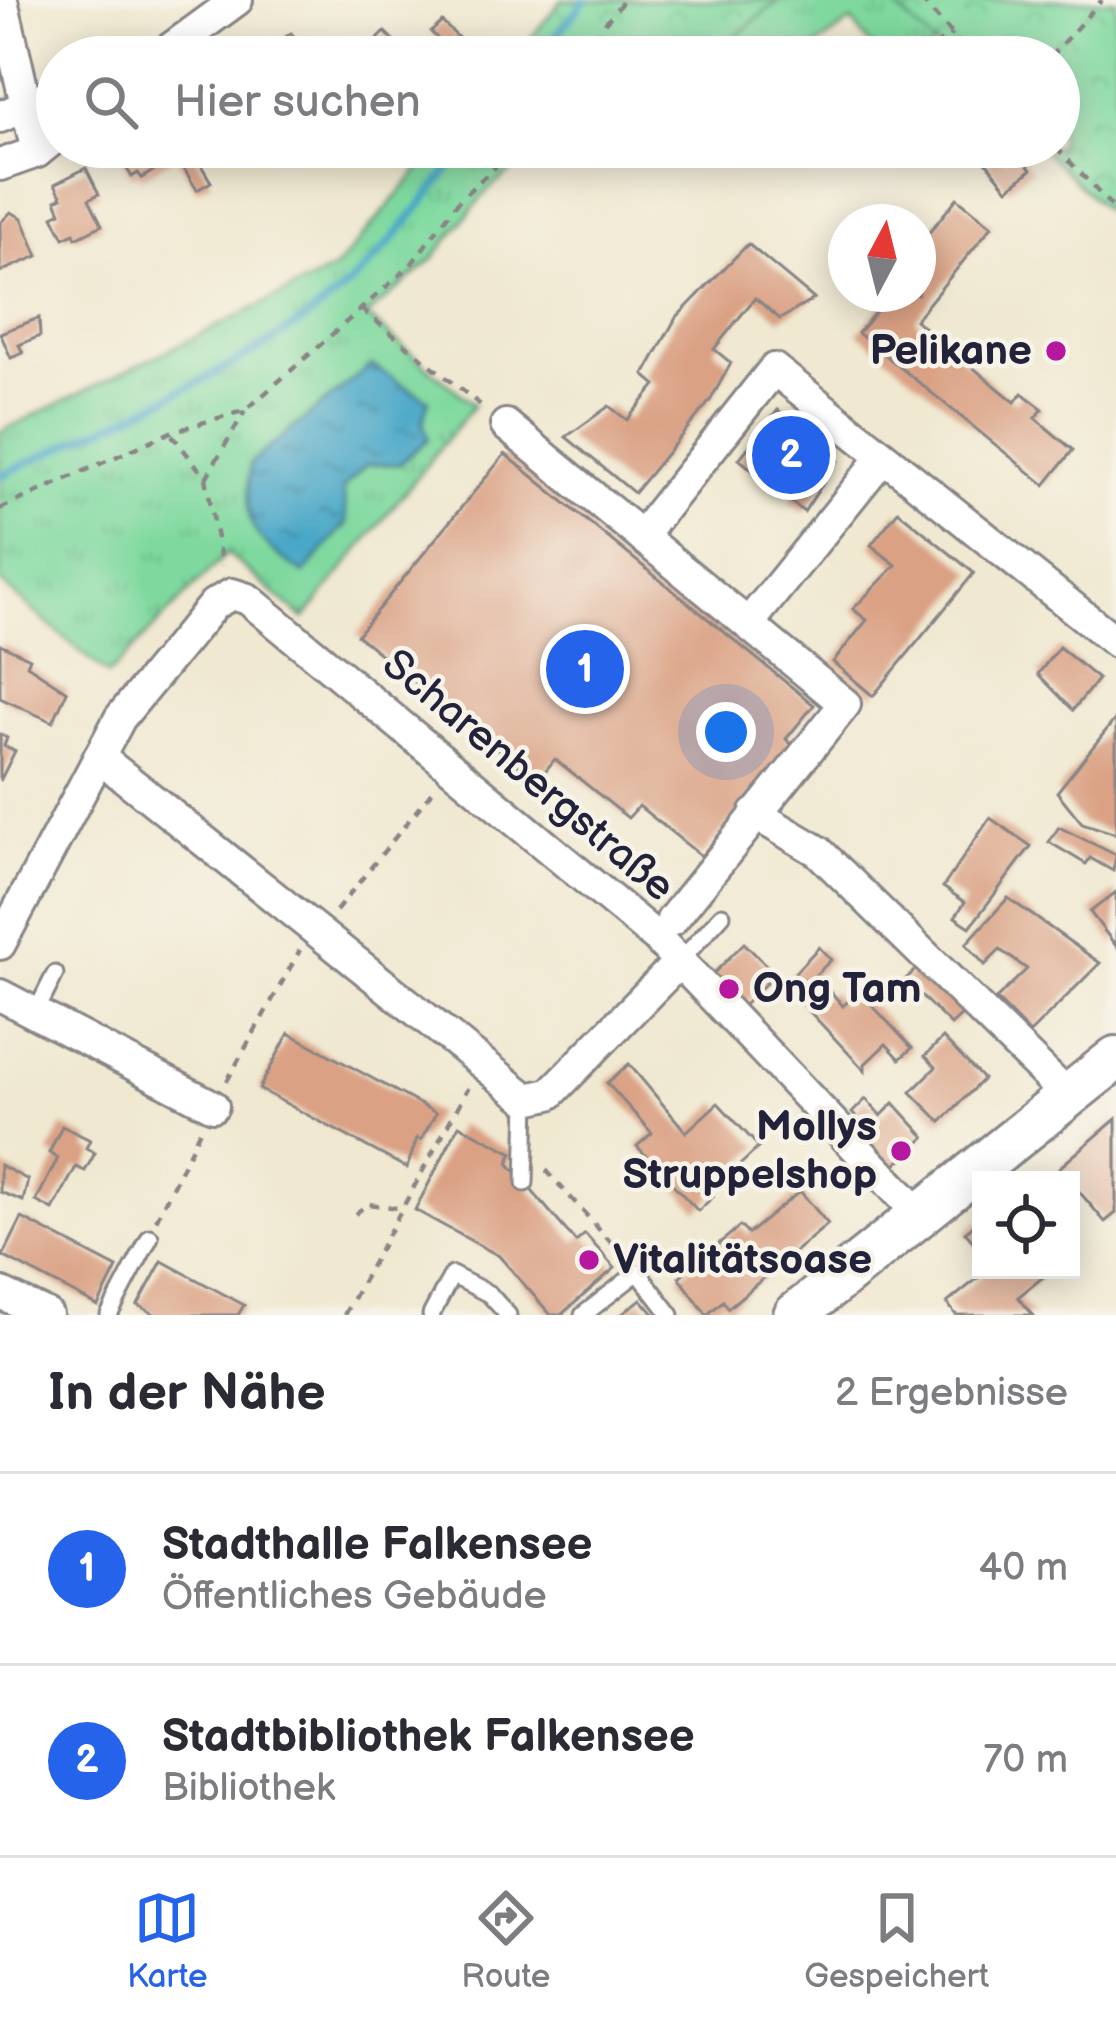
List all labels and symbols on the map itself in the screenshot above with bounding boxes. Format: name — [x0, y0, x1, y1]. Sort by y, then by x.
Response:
north arrow — [828, 204, 936, 312]
place label: Pelikane — [870, 326, 1032, 377]
marker: Pelikane — [1043, 338, 1069, 364]
pin: 2 — [752, 410, 830, 500]
pin: 1 — [546, 624, 624, 714]
street label: Scharenbergstraße — [372, 639, 684, 913]
your location — [696, 702, 756, 762]
place label: Ong Tam — [753, 964, 922, 1015]
marker: Ong Tam — [716, 976, 742, 1002]
place label: Mollys Struppelshop — [623, 1102, 877, 1201]
marker: Mollys Struppelshop — [888, 1138, 914, 1164]
place label: Vitalitätsoase — [613, 1235, 872, 1286]
marker: Vitalitätsoase — [576, 1247, 602, 1273]

